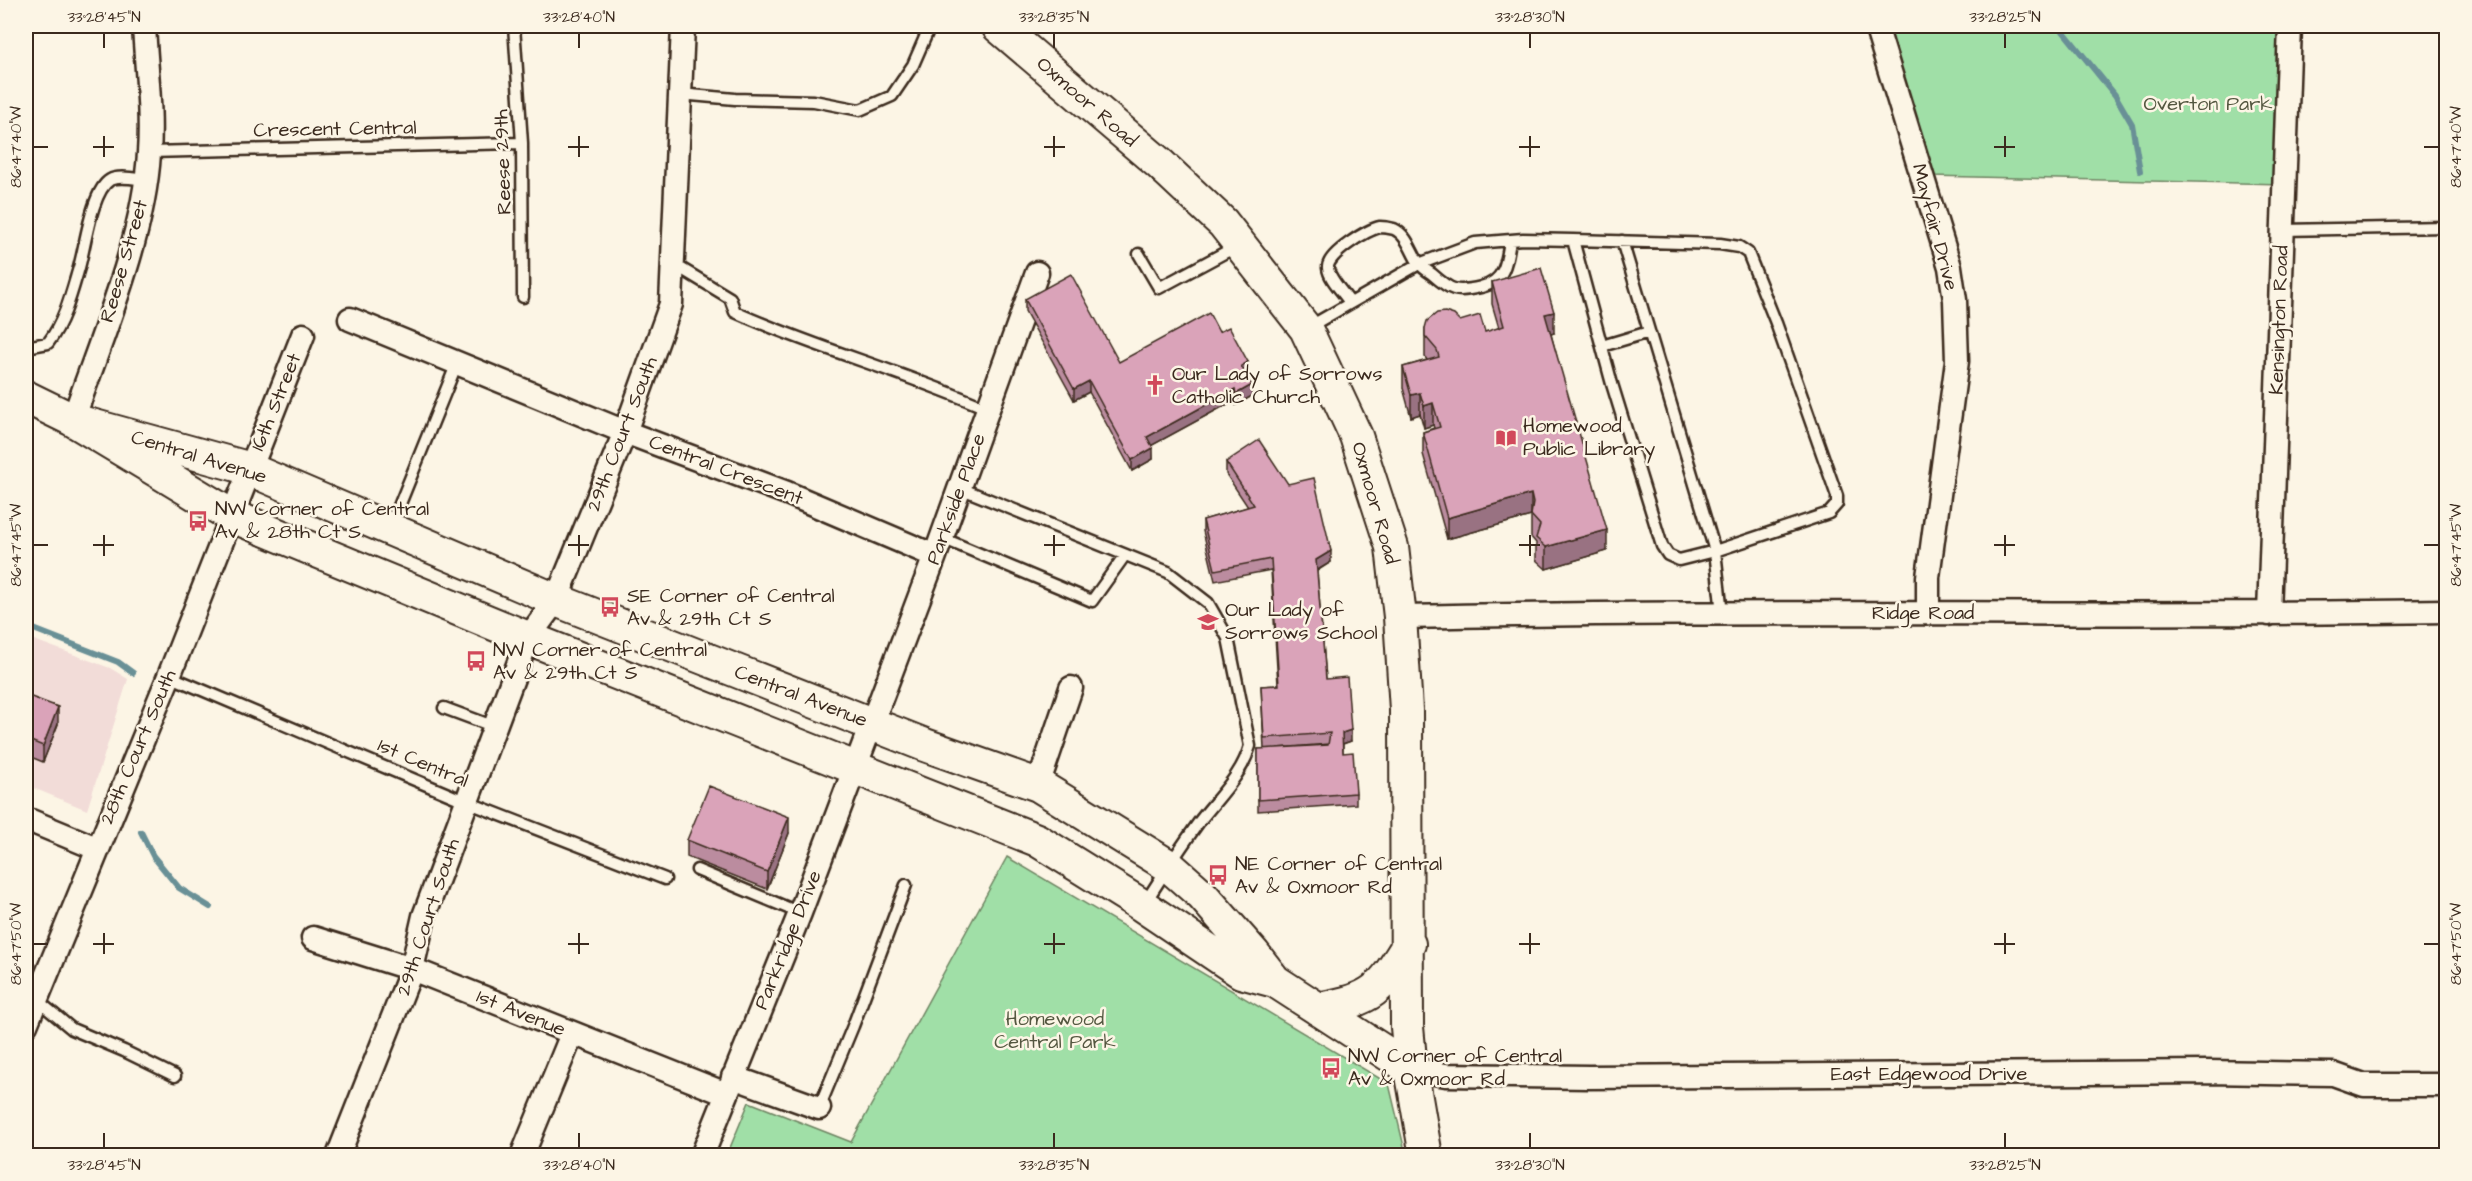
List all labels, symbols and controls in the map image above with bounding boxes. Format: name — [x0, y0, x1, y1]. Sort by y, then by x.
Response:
text: 33°28'45"N — [67, 7, 141, 28]
text: 33°28'40"N — [543, 7, 615, 28]
text: 33°28'35"N — [1019, 7, 1089, 28]
text: 33°28'30"N — [1495, 7, 1565, 28]
text: 33°28'25"N — [1969, 7, 2041, 28]
street label: Oxmoor Road — [1030, 50, 1144, 154]
park label: Overton Park — [2143, 90, 2273, 118]
text: 86°47'40"W — [6, 106, 27, 188]
text: 86°47'40"W — [2446, 106, 2467, 188]
street label: Reese 29th — [487, 109, 519, 215]
street label: Crescent Central — [253, 114, 417, 144]
street label: Mayfair Drive — [1904, 161, 1965, 294]
street label: Reese Street — [93, 196, 155, 326]
street label: Kensington Road — [2262, 245, 2297, 395]
street label: 16th Street — [244, 349, 308, 455]
street label: 29th Court South — [580, 352, 664, 515]
place label: Our Lady of Sorrows Catholic Church — [1172, 360, 1383, 411]
church icon: Our Lady of Sorrows Catholic Church — [1143, 373, 1167, 397]
place label: Homewood Public Library — [1523, 412, 1655, 464]
street label: Central Avenue — [128, 423, 270, 491]
library icon: Homewood Public Library — [1494, 426, 1518, 450]
street label: Central Crescent — [645, 428, 807, 512]
street label: Parkside Place — [919, 429, 993, 569]
street label: Oxmoor Road — [1344, 439, 1406, 567]
place label: NW Corner of Central Av & 28th Ct S — [215, 495, 429, 546]
text: 86°47'45"W — [6, 504, 27, 586]
text: 86°47'45"W — [2446, 504, 2467, 586]
bus stop icon: NW Corner of Central Av & 28th Ct S — [186, 509, 210, 533]
place label: SE Corner of Central Av & 29th Ct S — [627, 582, 835, 633]
bus stop icon: SE Corner of Central Av & 29th Ct S — [598, 595, 622, 619]
place label: Our Lady of Sorrows School — [1225, 596, 1378, 647]
street label: Ridge Road — [1872, 599, 1974, 628]
school or university icon: Our Lady of Sorrows School — [1196, 610, 1220, 634]
place label: NW Corner of Central Av & 29th Ct S — [493, 636, 707, 687]
bus stop icon: NW Corner of Central Av & 29th Ct S — [464, 649, 488, 673]
street label: Central Avenue — [730, 658, 872, 734]
street label: 28th Court South — [93, 665, 183, 829]
street label: 1st Central — [373, 731, 473, 795]
street label: 29th Court South — [389, 835, 467, 999]
place label: NE Corner of Central Av & Oxmoor Rd — [1235, 850, 1442, 901]
bus stop icon: NE Corner of Central Av & Oxmoor Rd — [1206, 863, 1230, 887]
street label: Parkridge Drive — [747, 866, 830, 1014]
text: 86°47'50"W — [6, 903, 27, 985]
text: 86°47'50"W — [2446, 903, 2467, 985]
street label: 1st Avenue — [472, 982, 570, 1044]
park label: Homewood Central Park — [994, 1005, 1116, 1056]
place label: NW Corner of Central Av & Oxmoor Rd — [1348, 1042, 1562, 1093]
bus stop icon: NW Corner of Central Av & Oxmoor Rd — [1319, 1056, 1343, 1080]
street label: East Edgewood Drive — [1831, 1060, 2027, 1089]
text: 33°28'45"N — [67, 1155, 141, 1176]
text: 33°28'40"N — [543, 1155, 615, 1176]
text: 33°28'35"N — [1019, 1155, 1089, 1176]
text: 33°28'30"N — [1495, 1155, 1565, 1176]
text: 33°28'25"N — [1969, 1155, 2041, 1176]

